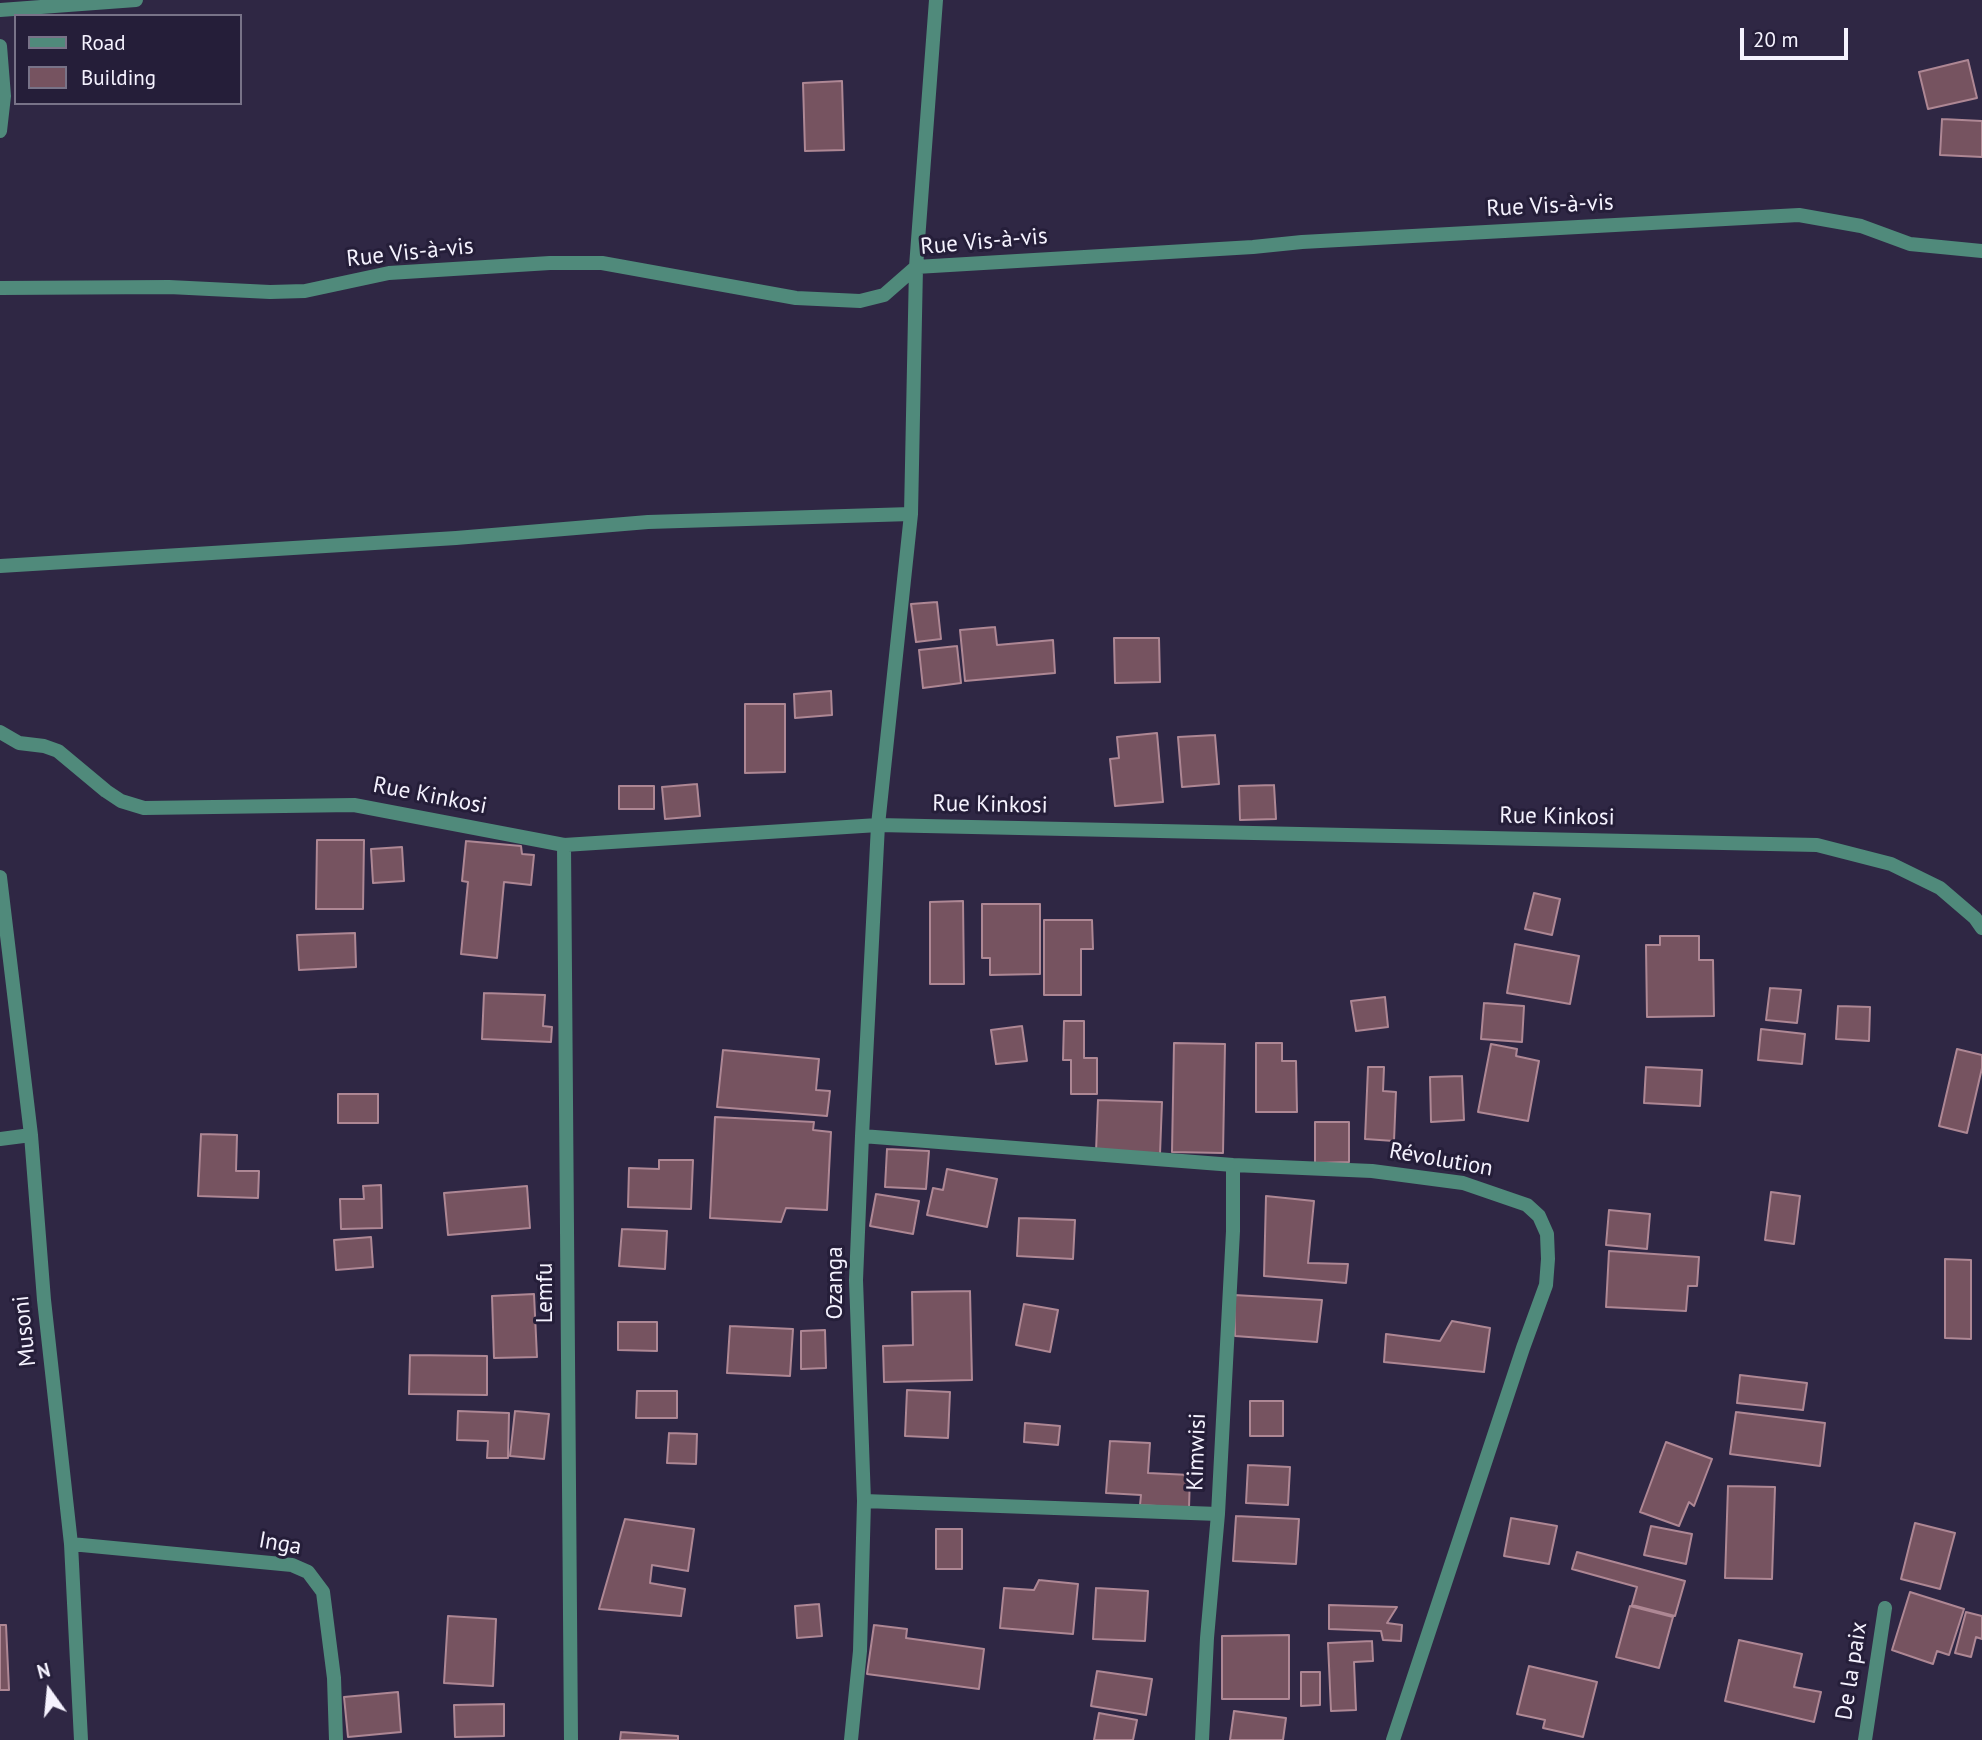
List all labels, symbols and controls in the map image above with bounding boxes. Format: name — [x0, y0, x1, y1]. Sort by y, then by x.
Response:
legend — [14, 14, 242, 105]
scale bar — [1744, 14, 1853, 58]
text: 20 m — [1753, 26, 1799, 53]
text: Road — [81, 29, 125, 56]
text: Building — [81, 64, 156, 91]
street label: Rue Vis-à-vis — [1486, 189, 1614, 223]
street label: Rue Vis-à-vis — [919, 223, 1049, 261]
street label: Rue Vis-à-vis — [345, 233, 475, 273]
street label: Rue Kinkosi — [371, 771, 489, 821]
street label: Rue Kinkosi — [932, 790, 1048, 820]
street label: Rue Kinkosi — [1499, 802, 1615, 832]
street label: Révolution — [1387, 1137, 1495, 1183]
street label: Ozanga — [821, 1246, 849, 1320]
street label: Lemfu — [531, 1263, 559, 1323]
street label: Musoni — [8, 1294, 42, 1368]
street label: Kimwisi — [1182, 1413, 1212, 1491]
street label: Inga — [256, 1527, 304, 1561]
street label: De la paix — [1831, 1620, 1873, 1722]
north arrow — [14, 1656, 84, 1726]
text: N — [34, 1658, 53, 1684]

